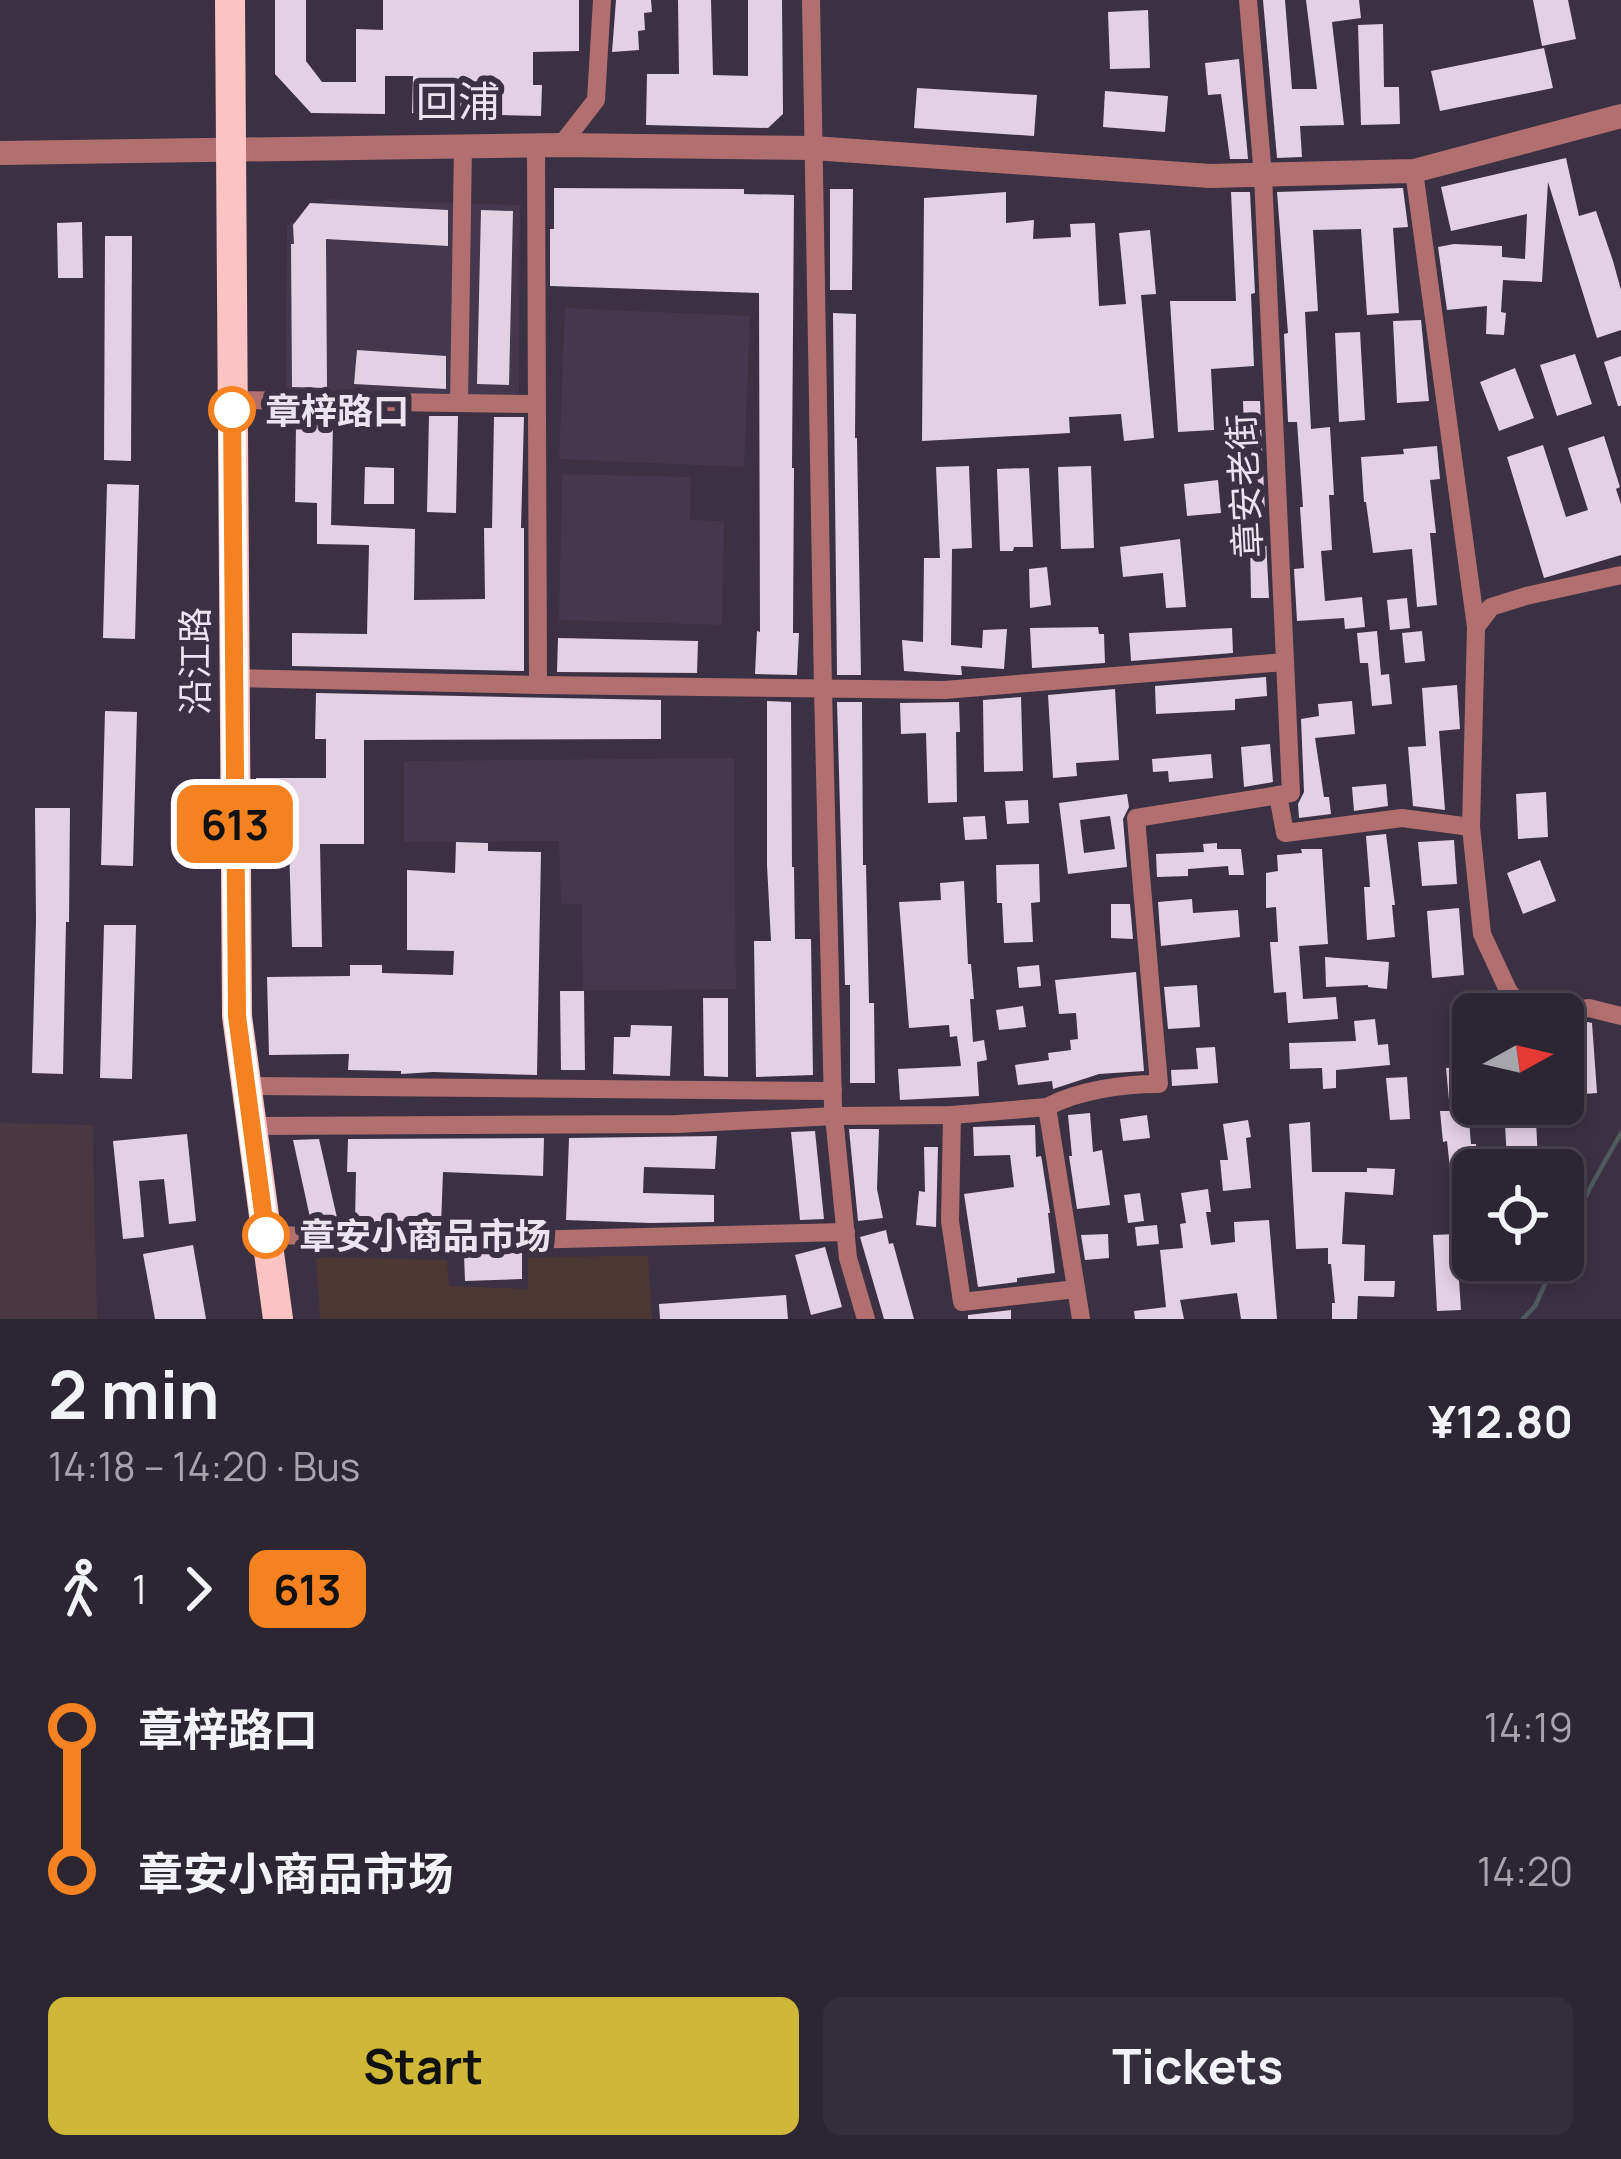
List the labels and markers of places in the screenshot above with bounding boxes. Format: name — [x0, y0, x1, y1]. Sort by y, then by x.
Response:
place label: 章梓路口 — [265, 386, 409, 435]
marker: 章梓路口 — [210, 388, 254, 432]
place label: 章安小商品市场 — [299, 1211, 551, 1260]
marker: 章安小商品市场 — [244, 1213, 288, 1257]

